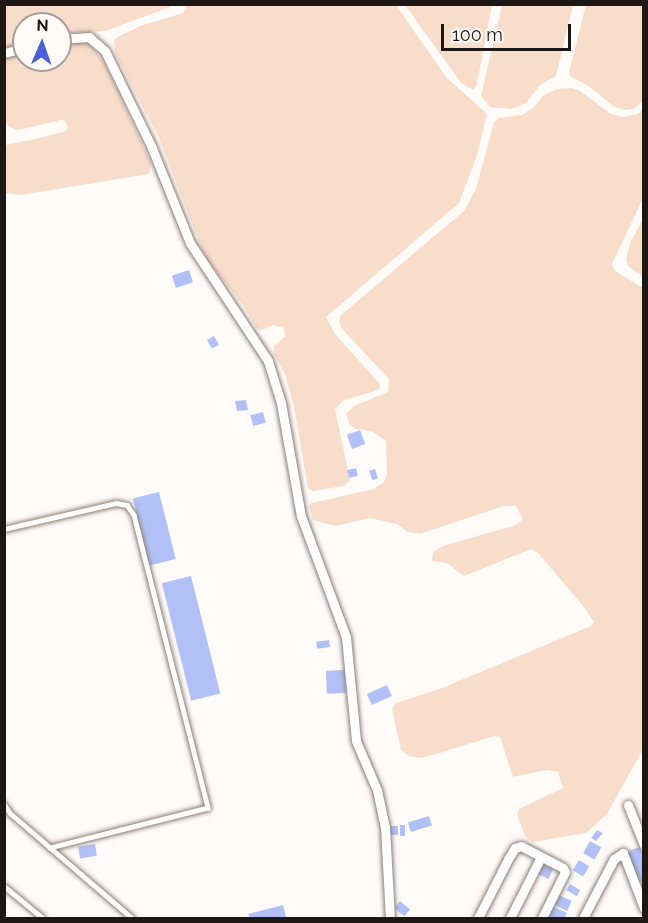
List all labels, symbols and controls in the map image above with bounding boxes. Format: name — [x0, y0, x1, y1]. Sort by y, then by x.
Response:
north arrow — [12, 12, 72, 72]
scale bar — [444, 12, 574, 50]
text: N — [36, 16, 49, 35]
text: 100 m — [452, 24, 503, 45]

